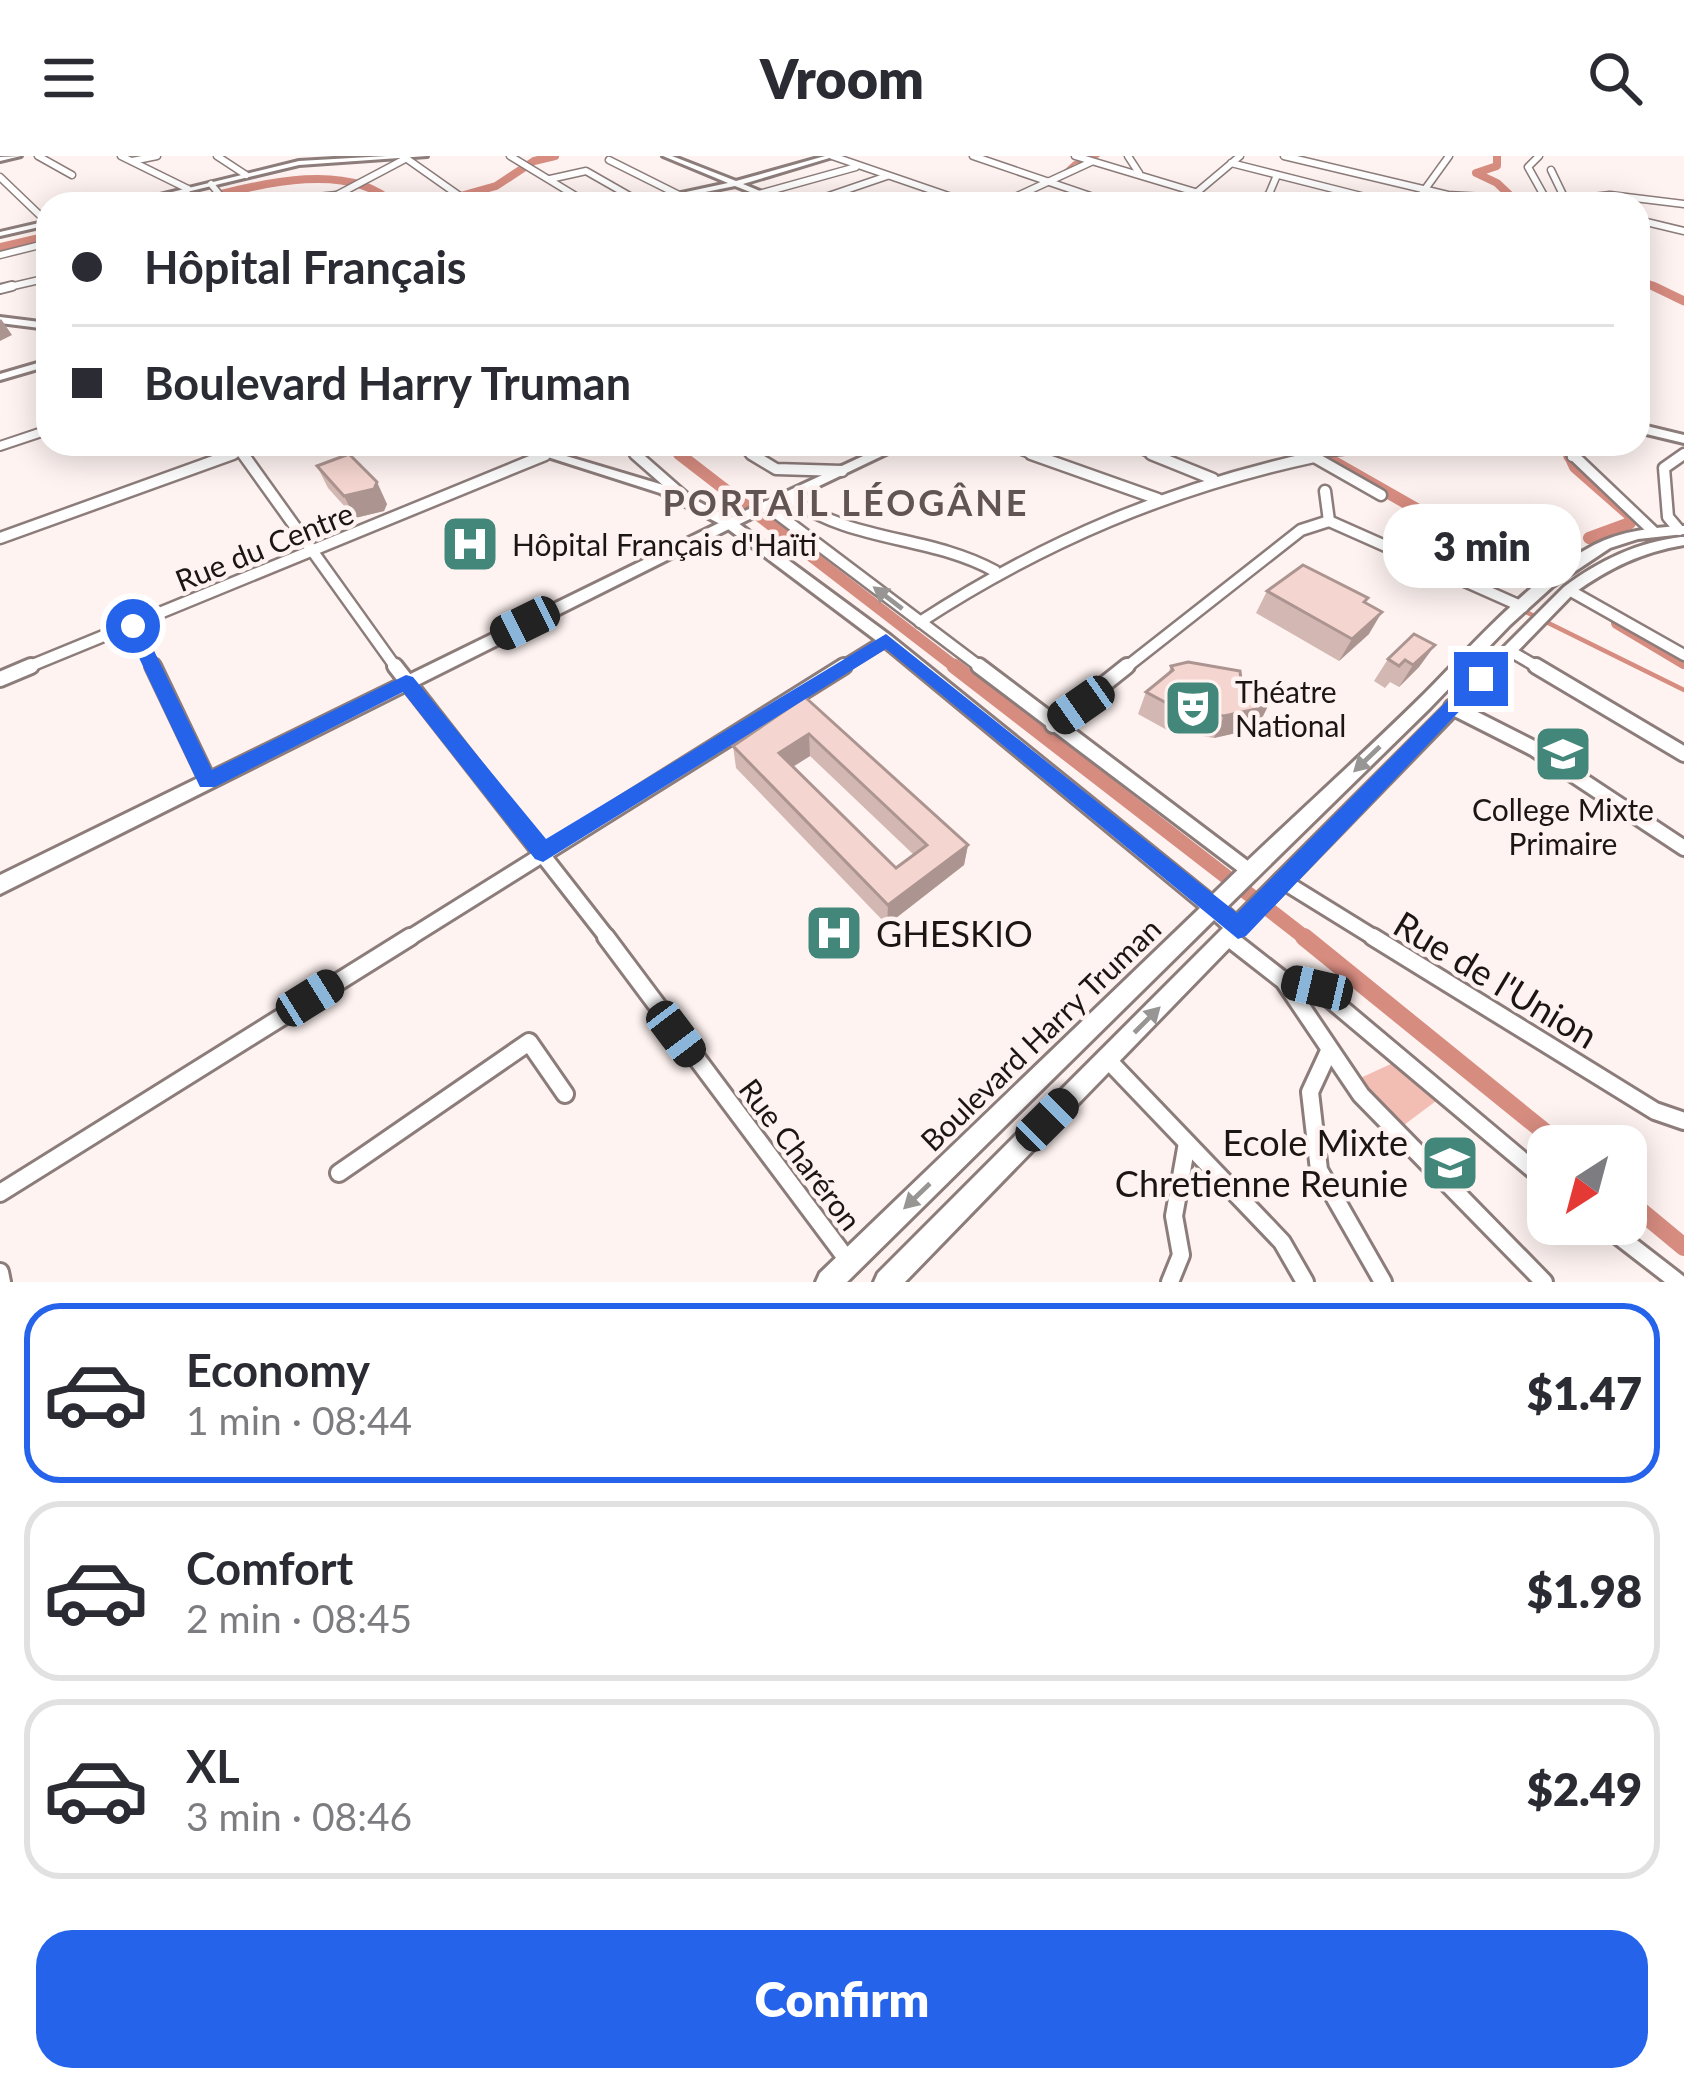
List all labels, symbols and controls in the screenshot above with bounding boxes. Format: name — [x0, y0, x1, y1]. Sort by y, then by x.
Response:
icon: menu — [36, 45, 102, 111]
icon: search — [1582, 45, 1648, 111]
text: Vroom — [760, 46, 924, 111]
text: Hôpital Français — [144, 240, 467, 294]
text: Boulevard Harry Truman — [144, 356, 631, 410]
district label: PORTAIL LÉOGÂNE — [662, 480, 1030, 524]
street label: Rue du Centre — [170, 494, 358, 598]
callout: 3 min — [1382, 505, 1580, 589]
hospital icon: Hôpital Français d'Haïti — [439, 513, 501, 575]
text: 3 min — [1433, 523, 1531, 569]
place label: Hôpital Français d'Haïti — [512, 526, 817, 562]
one-way arrow — [873, 586, 904, 611]
car — [485, 591, 565, 655]
route start — [106, 599, 160, 653]
route end — [1454, 652, 1508, 706]
car — [1041, 670, 1121, 740]
place label: Théatre National — [1235, 673, 1346, 743]
theatre icon: Théatre National — [1162, 677, 1224, 739]
school or university icon: College Mixte Primaire — [1532, 723, 1594, 785]
one-way arrow — [1353, 745, 1381, 773]
place label: College Mixte Primaire — [1472, 791, 1654, 861]
street label: Rue de l'Union — [1386, 901, 1606, 1057]
hospital icon: GHESKIO — [803, 902, 865, 964]
street label: Boulevard Harry Truman — [913, 910, 1167, 1158]
place label: GHESKIO — [876, 911, 1033, 955]
car — [1278, 962, 1356, 1014]
car — [270, 964, 350, 1032]
car — [640, 994, 712, 1074]
one-way arrow — [1132, 1007, 1161, 1035]
street label: Rue Charéron — [732, 1071, 870, 1237]
car — [1009, 1082, 1085, 1158]
place label: Ecole Mixte Chretienne Reunie — [1115, 1120, 1408, 1205]
north arrow — [1527, 1125, 1647, 1245]
map controls — [1527, 1125, 1647, 1245]
school or university icon: Ecole Mixte Chretienne Reunie — [1419, 1132, 1481, 1194]
one-way arrow — [903, 1182, 932, 1210]
icon: car — [42, 1339, 150, 1447]
text: Economy — [186, 1343, 370, 1397]
text: $1.47 — [1527, 1366, 1642, 1420]
text: 1 min · 08:44 — [186, 1397, 412, 1443]
icon: car — [42, 1537, 150, 1645]
text: Comfort — [186, 1541, 353, 1595]
text: $1.98 — [1527, 1564, 1642, 1618]
text: 2 min · 08:45 — [186, 1595, 412, 1641]
icon: car — [42, 1735, 150, 1843]
text: XL — [186, 1739, 240, 1793]
text: $2.49 — [1527, 1762, 1642, 1816]
text: 3 min · 08:46 — [186, 1793, 412, 1839]
button: Confirm — [36, 1930, 1648, 2068]

